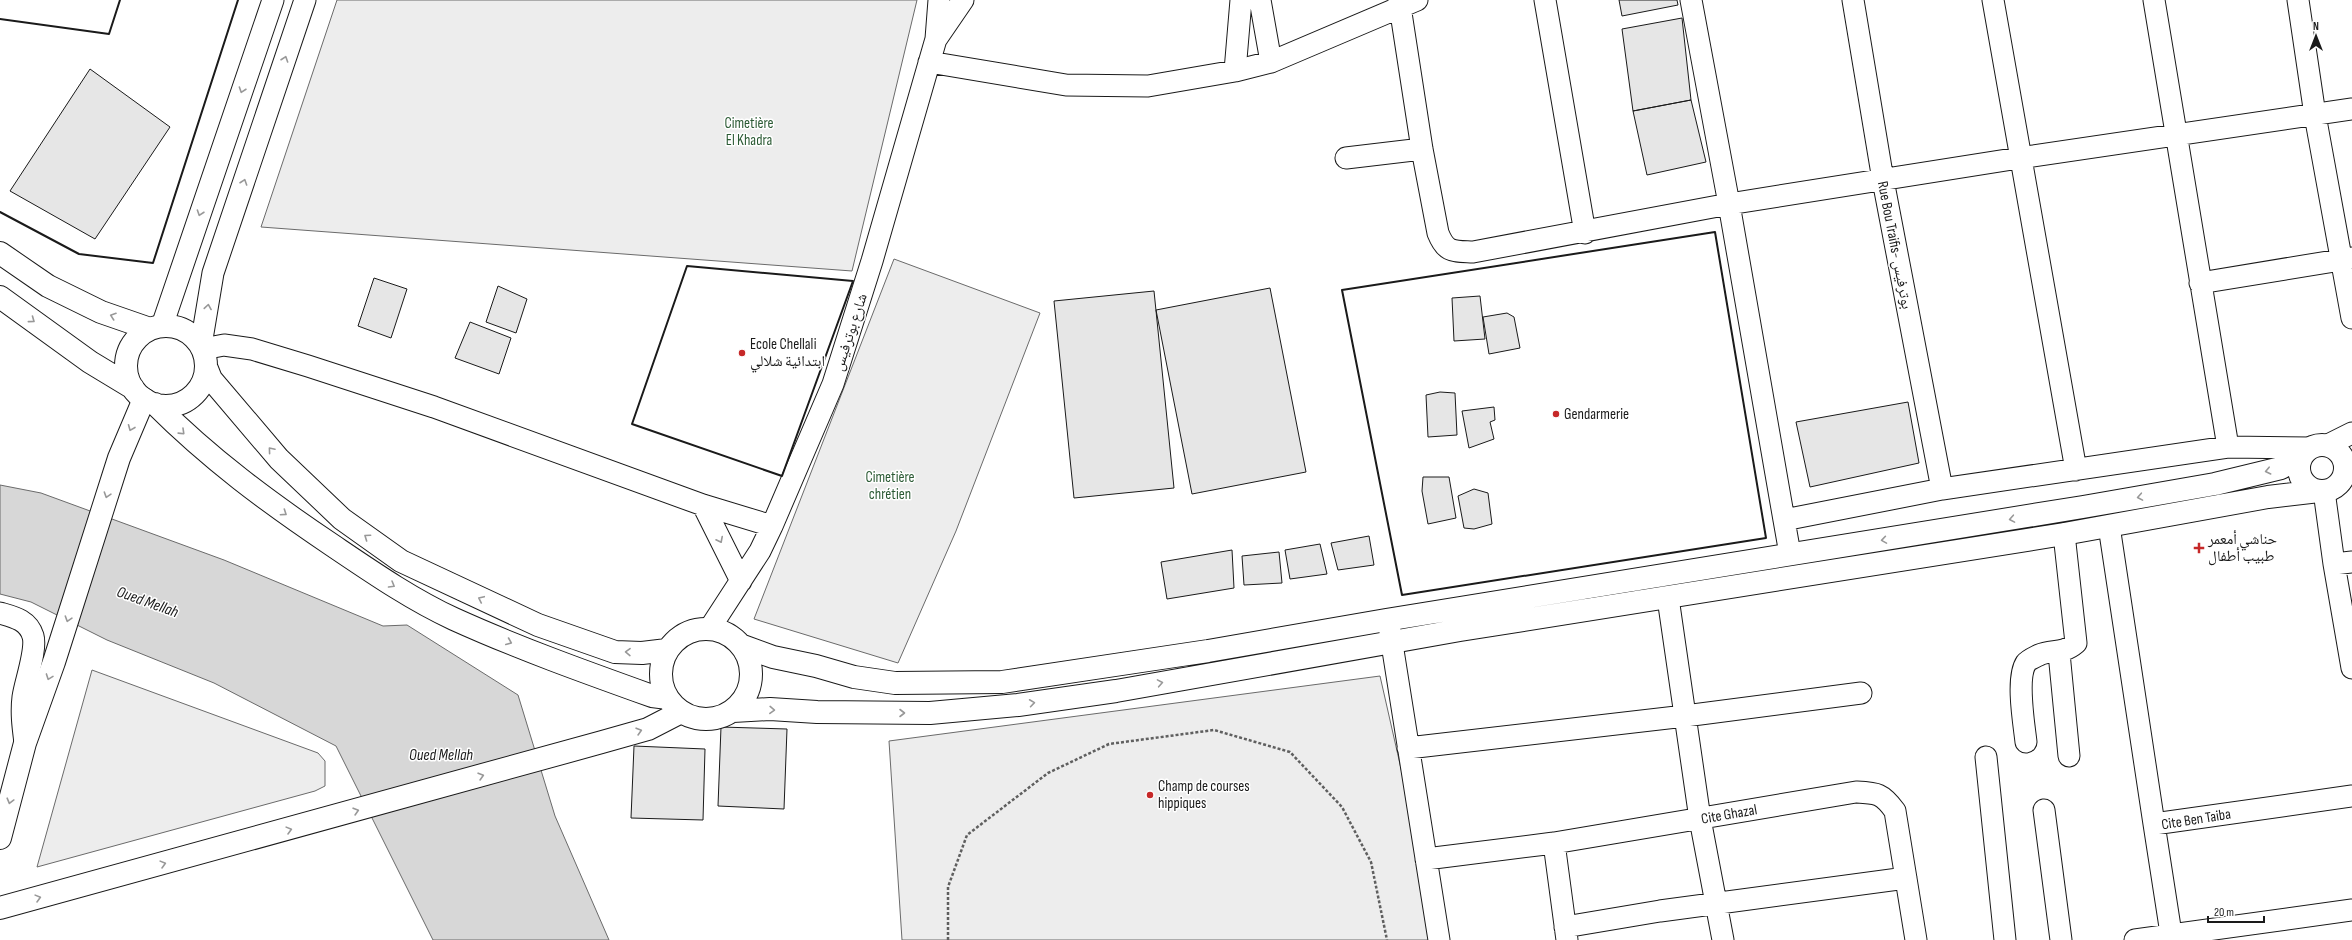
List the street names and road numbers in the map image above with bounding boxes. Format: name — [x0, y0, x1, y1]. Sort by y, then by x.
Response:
street label: Rue Bou Traifis- بوترفيس — [1873, 180, 1916, 311]
street label: شارع بوترفيس — [829, 291, 872, 373]
street label: Cite Ghazal — [1700, 800, 1759, 829]
street label: Cite Ben Taiba — [2160, 805, 2232, 834]

